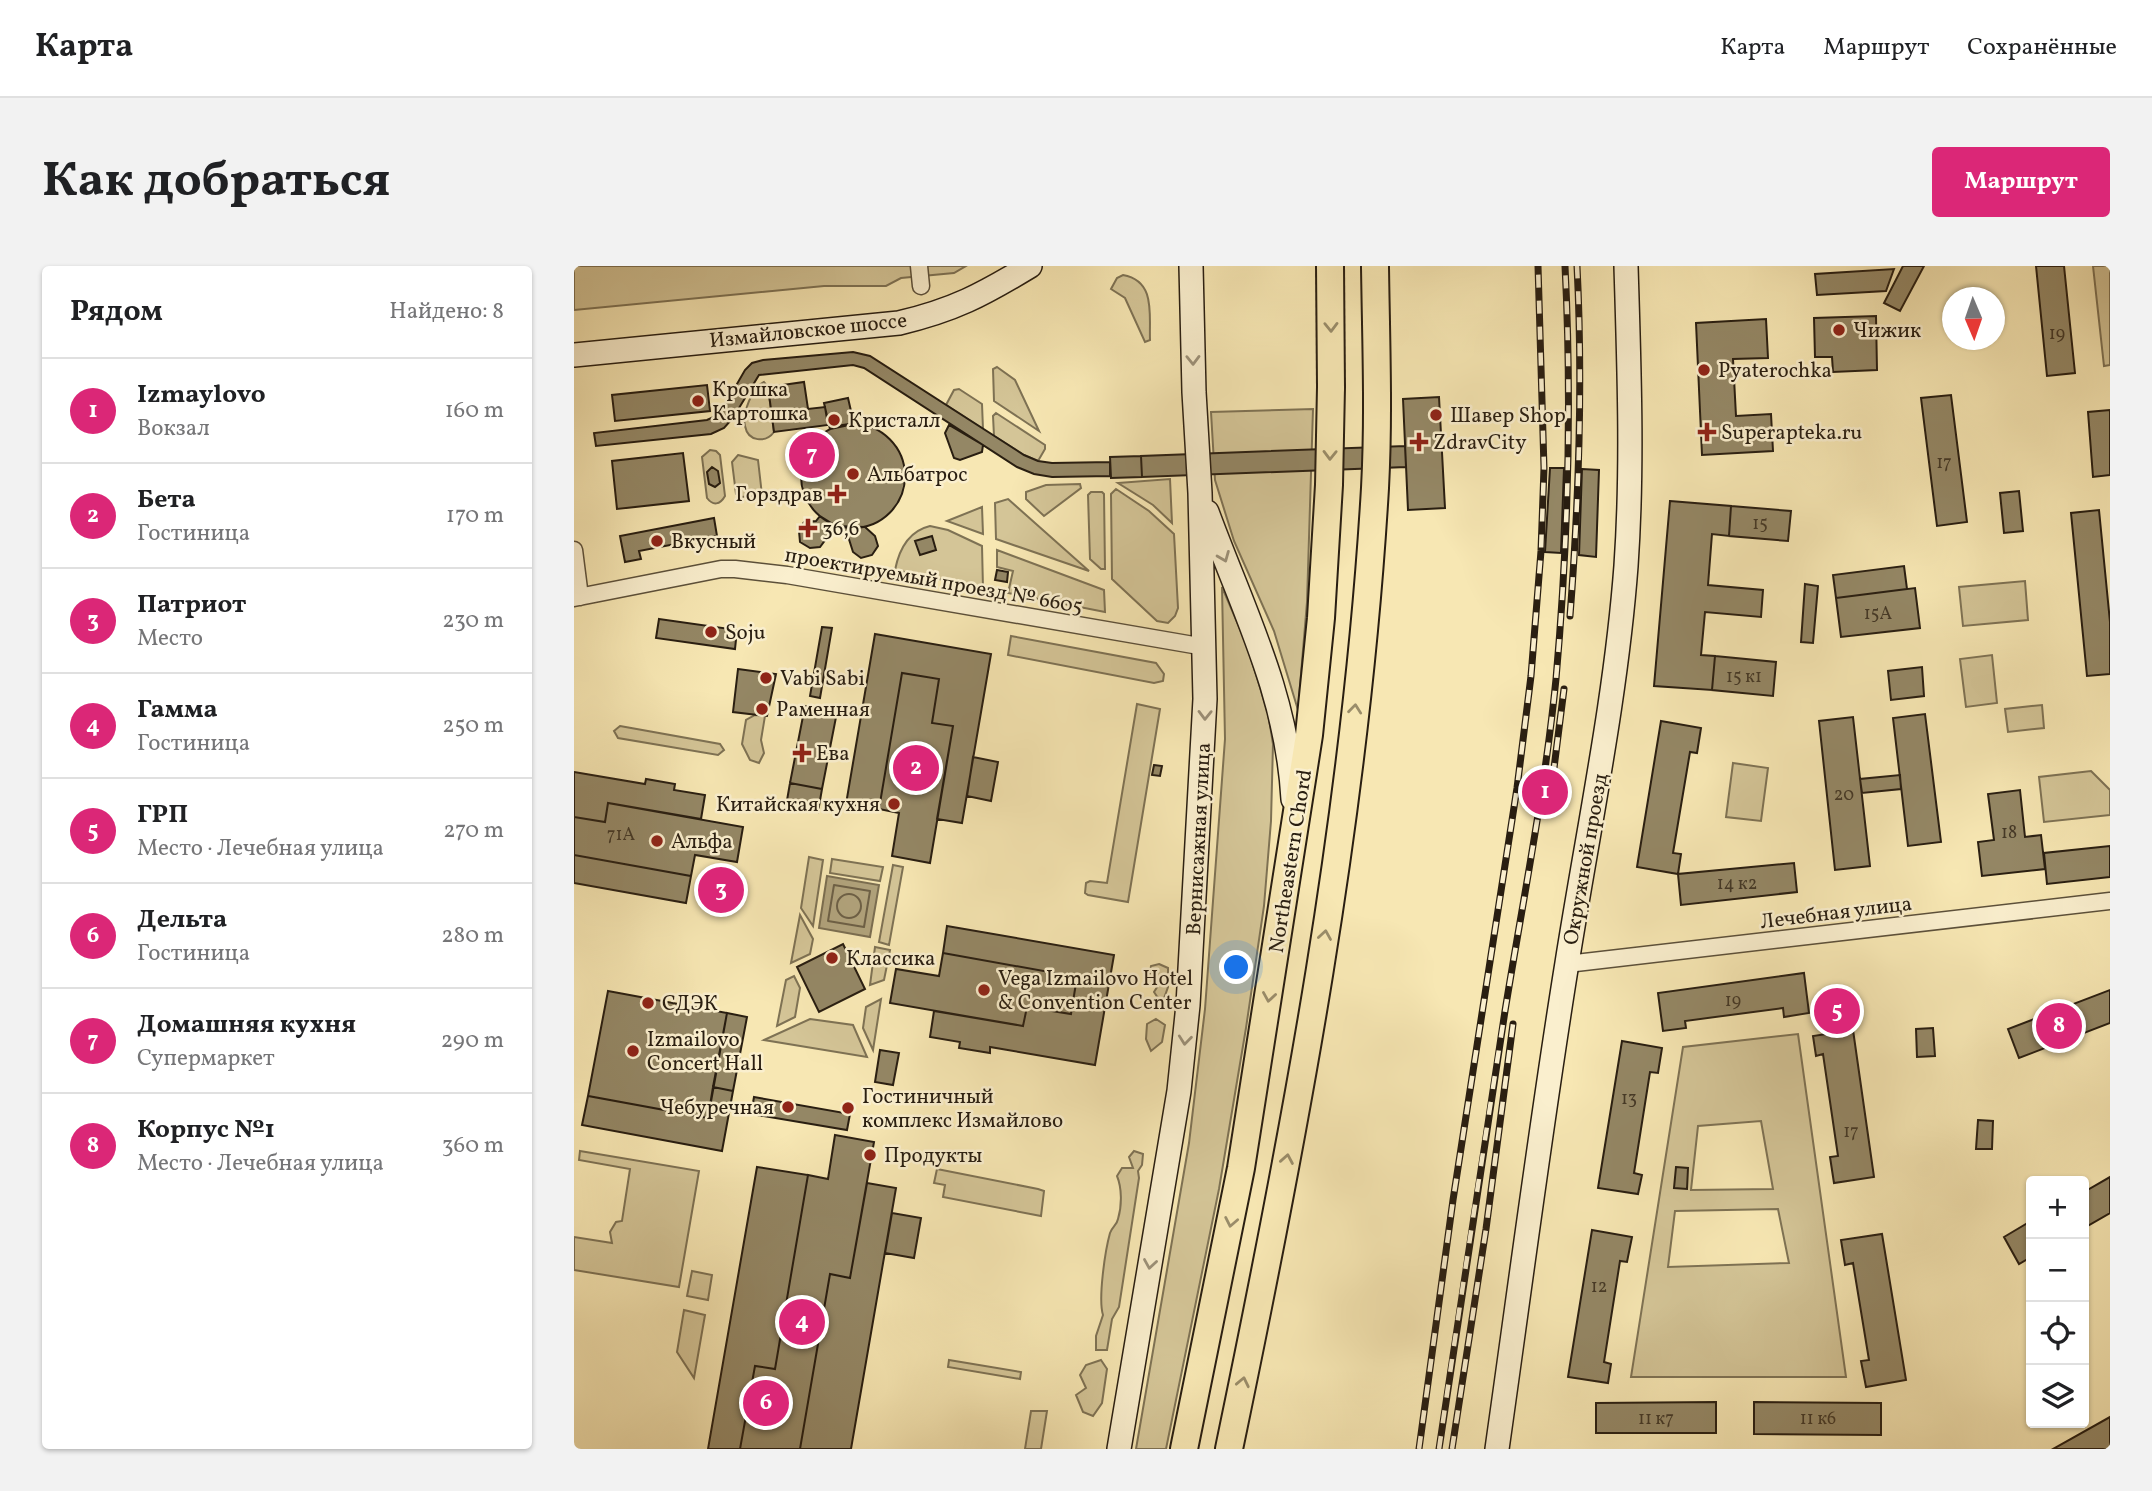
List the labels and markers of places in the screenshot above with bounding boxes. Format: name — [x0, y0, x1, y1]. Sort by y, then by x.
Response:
place label: Чижик — [1853, 317, 1921, 346]
marker: Чижик — [1831, 322, 1847, 338]
place label: Pyaterochka — [1718, 357, 1832, 386]
marker: Pyaterochka — [1696, 362, 1712, 378]
place label: Крошка Картошка — [712, 376, 809, 429]
marker: Крошка Картошка — [690, 393, 706, 409]
place label: Шавер Shop — [1450, 402, 1566, 431]
place label: Кристалл — [848, 407, 940, 436]
marker: Шавер Shop — [1428, 407, 1444, 423]
marker: Кристалл — [826, 412, 842, 428]
place label: Superapteka.ru — [1721, 419, 1862, 448]
marker: Superapteka.ru — [1699, 424, 1715, 440]
pin: 7 — [789, 429, 835, 481]
place label: ZdravCity — [1433, 429, 1527, 458]
marker: ZdravCity — [1411, 434, 1427, 450]
place label: Альбатрос — [867, 461, 968, 490]
marker: Альбатрос — [845, 466, 861, 482]
place label: Горздрав — [735, 481, 823, 510]
marker: Горздрав — [829, 486, 845, 502]
place label: 36,6 — [822, 515, 859, 544]
marker: 36,6 — [800, 520, 816, 536]
place label: Вкусный — [671, 528, 756, 557]
marker: Вкусный — [649, 533, 665, 549]
place label: Soju — [725, 619, 766, 648]
marker: Soju — [703, 624, 719, 640]
place label: Vabi Sabi — [780, 665, 865, 694]
marker: Vabi Sabi — [758, 670, 774, 686]
place label: Раменная — [776, 696, 870, 725]
marker: Раменная — [754, 701, 770, 717]
place label: Ева — [816, 740, 850, 769]
pin: 2 — [893, 742, 939, 794]
marker: Ева — [794, 745, 810, 761]
pin: 1 — [1522, 766, 1568, 818]
place label: Китайская кухня — [716, 791, 880, 820]
marker: Китайская кухня — [886, 796, 902, 812]
place label: Альфа — [671, 828, 733, 857]
marker: Альфа — [649, 833, 665, 849]
pin: 3 — [698, 864, 744, 916]
place label: Классика — [846, 945, 935, 974]
marker: Классика — [824, 950, 840, 966]
place label: Vega Izmailovo Hotel & Convention Center — [998, 965, 1193, 1018]
marker: Vega Izmailovo Hotel & Convention Center — [976, 982, 992, 998]
pin: 5 — [1814, 985, 1860, 1037]
place label: СДЭК — [662, 990, 718, 1019]
marker: СДЭК — [640, 995, 656, 1011]
pin: 8 — [2036, 1000, 2082, 1052]
place label: Izmailovo Concert Hall — [647, 1026, 763, 1079]
marker: Izmailovo Concert Hall — [625, 1043, 641, 1059]
place label: Гостиничный комплекс Измайлово — [862, 1083, 1063, 1136]
place label: Чебуречная — [660, 1094, 774, 1123]
marker: Чебуречная — [780, 1099, 796, 1115]
marker: Гостиничный комплекс Измайлово — [840, 1100, 856, 1116]
place label: Продукты — [884, 1142, 983, 1171]
marker: Продукты — [862, 1147, 878, 1163]
pin: 4 — [779, 1296, 825, 1348]
pin: 6 — [743, 1377, 789, 1429]

